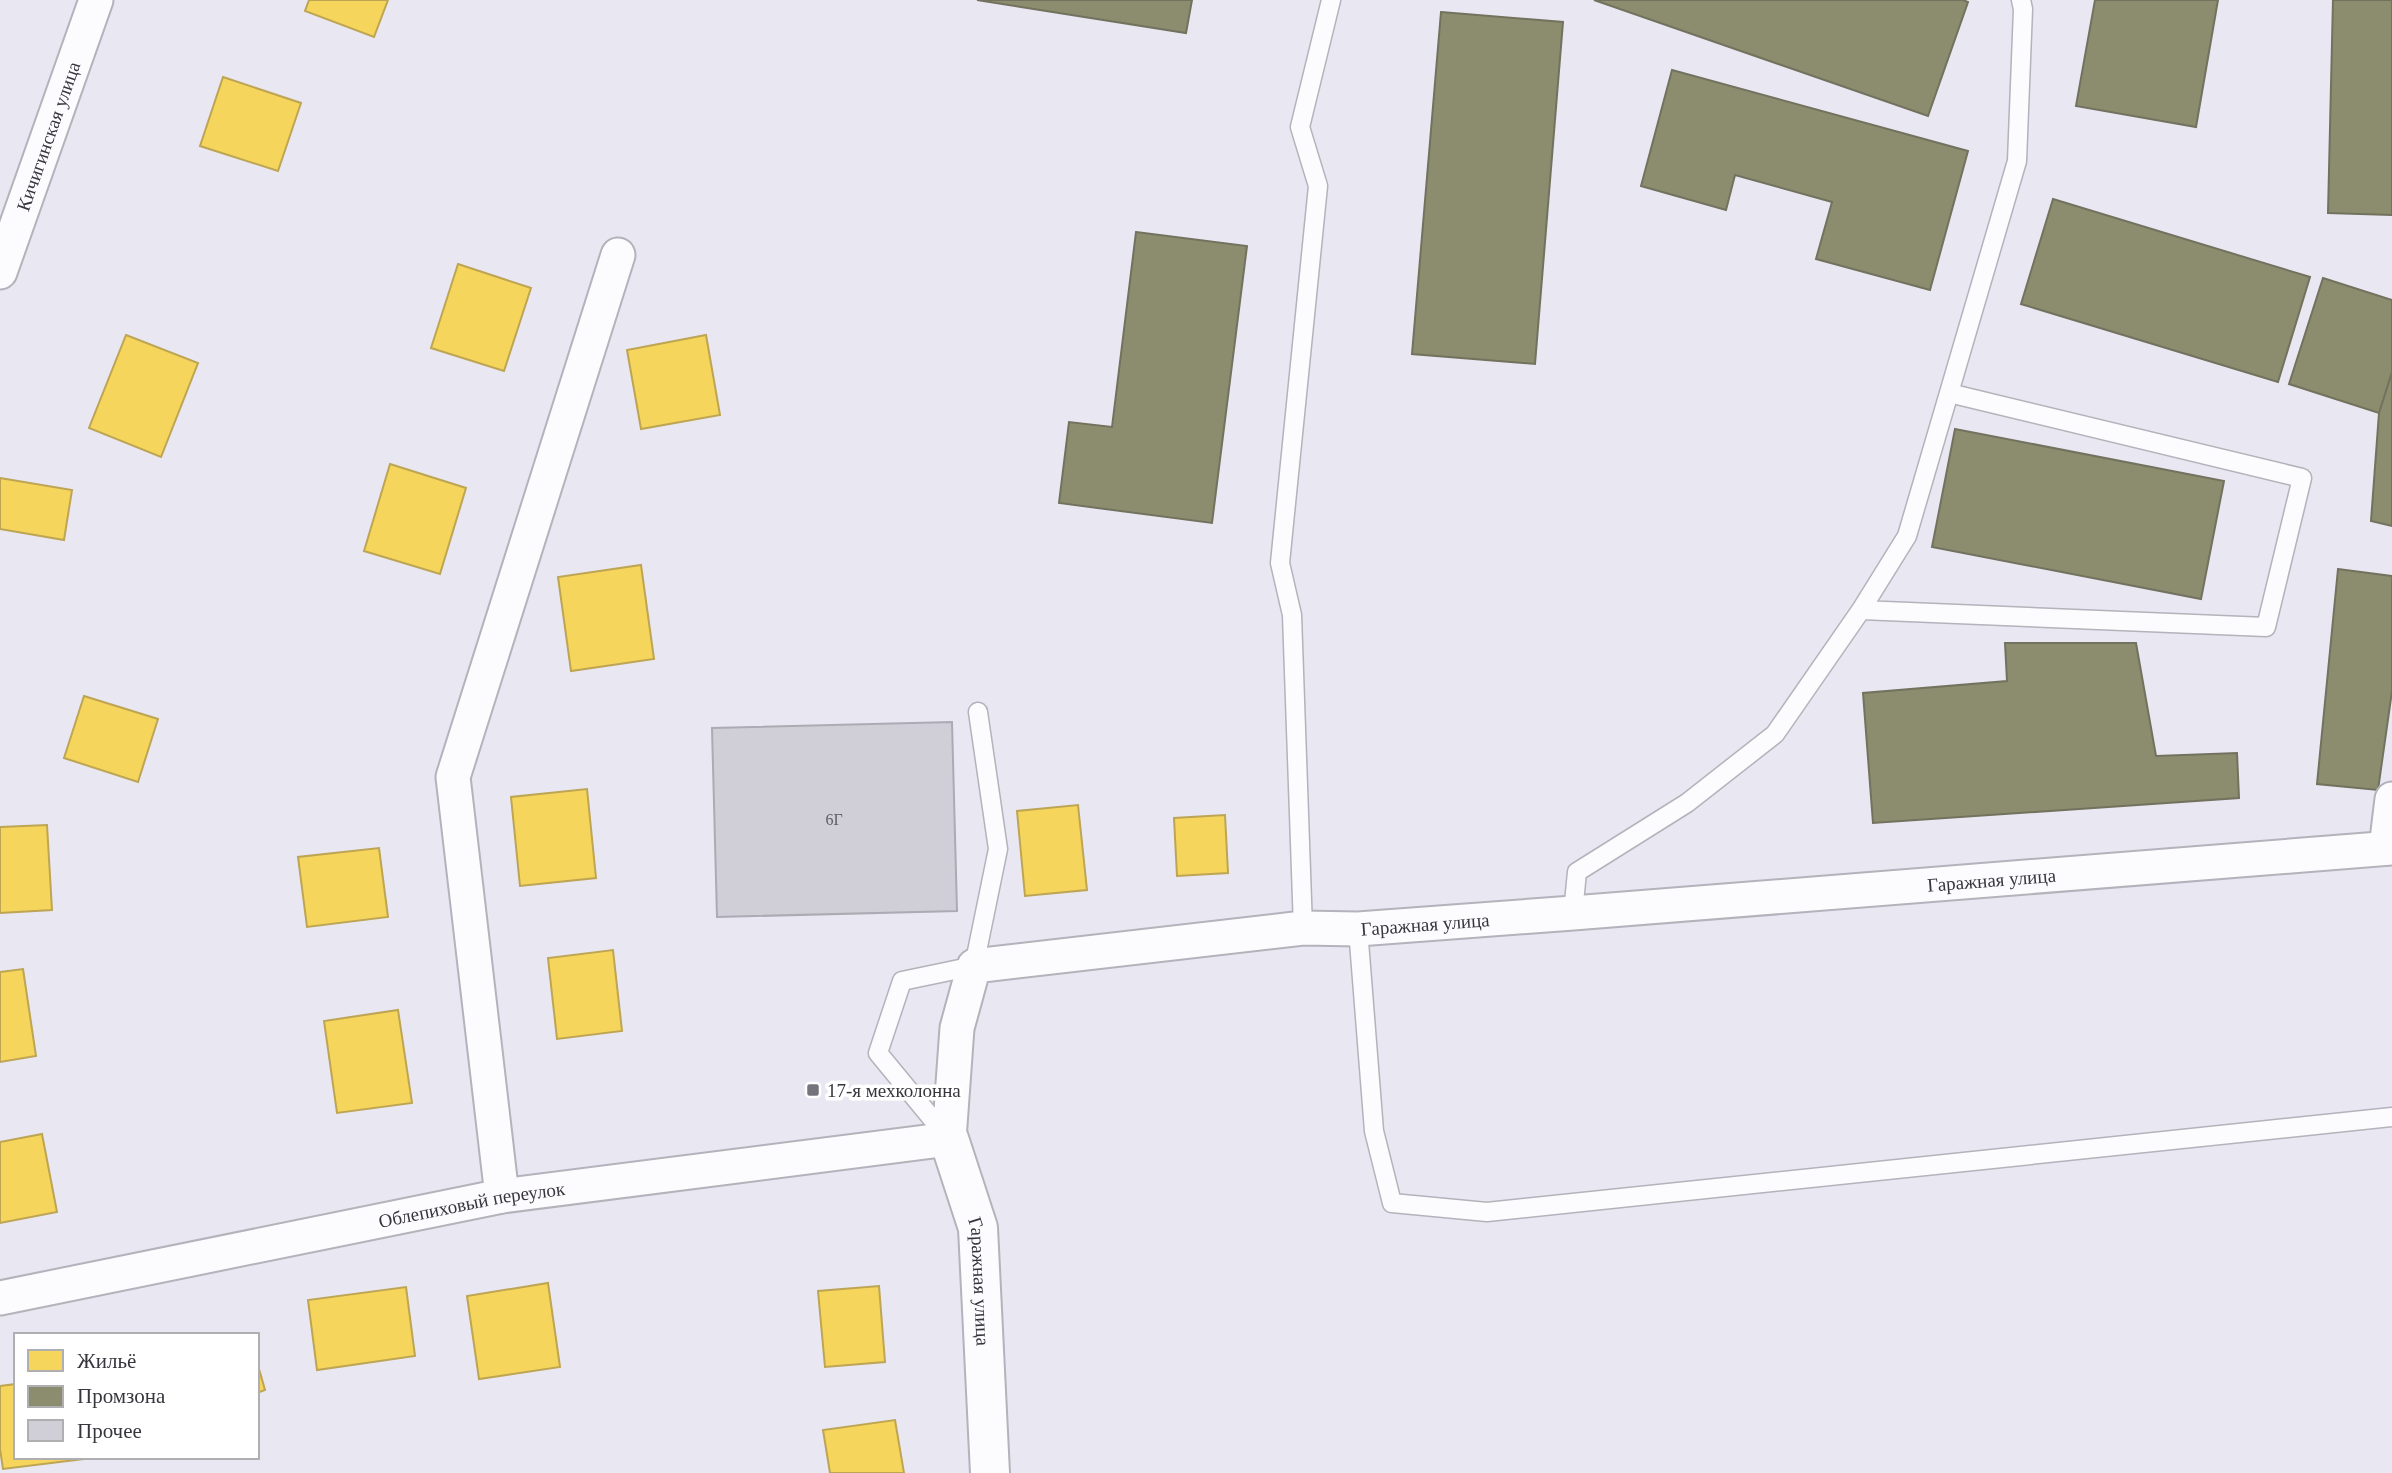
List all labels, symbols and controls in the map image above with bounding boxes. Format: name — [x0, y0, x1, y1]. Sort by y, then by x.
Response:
street label: Кичигинская улица — [12, 58, 85, 214]
house number: 6Г — [825, 811, 843, 828]
street label: Гаражная улица — [1926, 865, 2057, 896]
street label: Гаражная улица — [1360, 909, 1491, 940]
place label: 17-я мехколонна — [827, 1080, 961, 1101]
marker: 17-я мехколонна — [805, 1082, 821, 1098]
street label: Облепиховый переулок — [377, 1178, 567, 1232]
street label: Гаражная улица — [964, 1214, 994, 1347]
legend — [14, 1333, 259, 1459]
text: Жильё — [77, 1349, 136, 1373]
text: Промзона — [77, 1384, 166, 1408]
text: Прочее — [77, 1419, 142, 1443]

